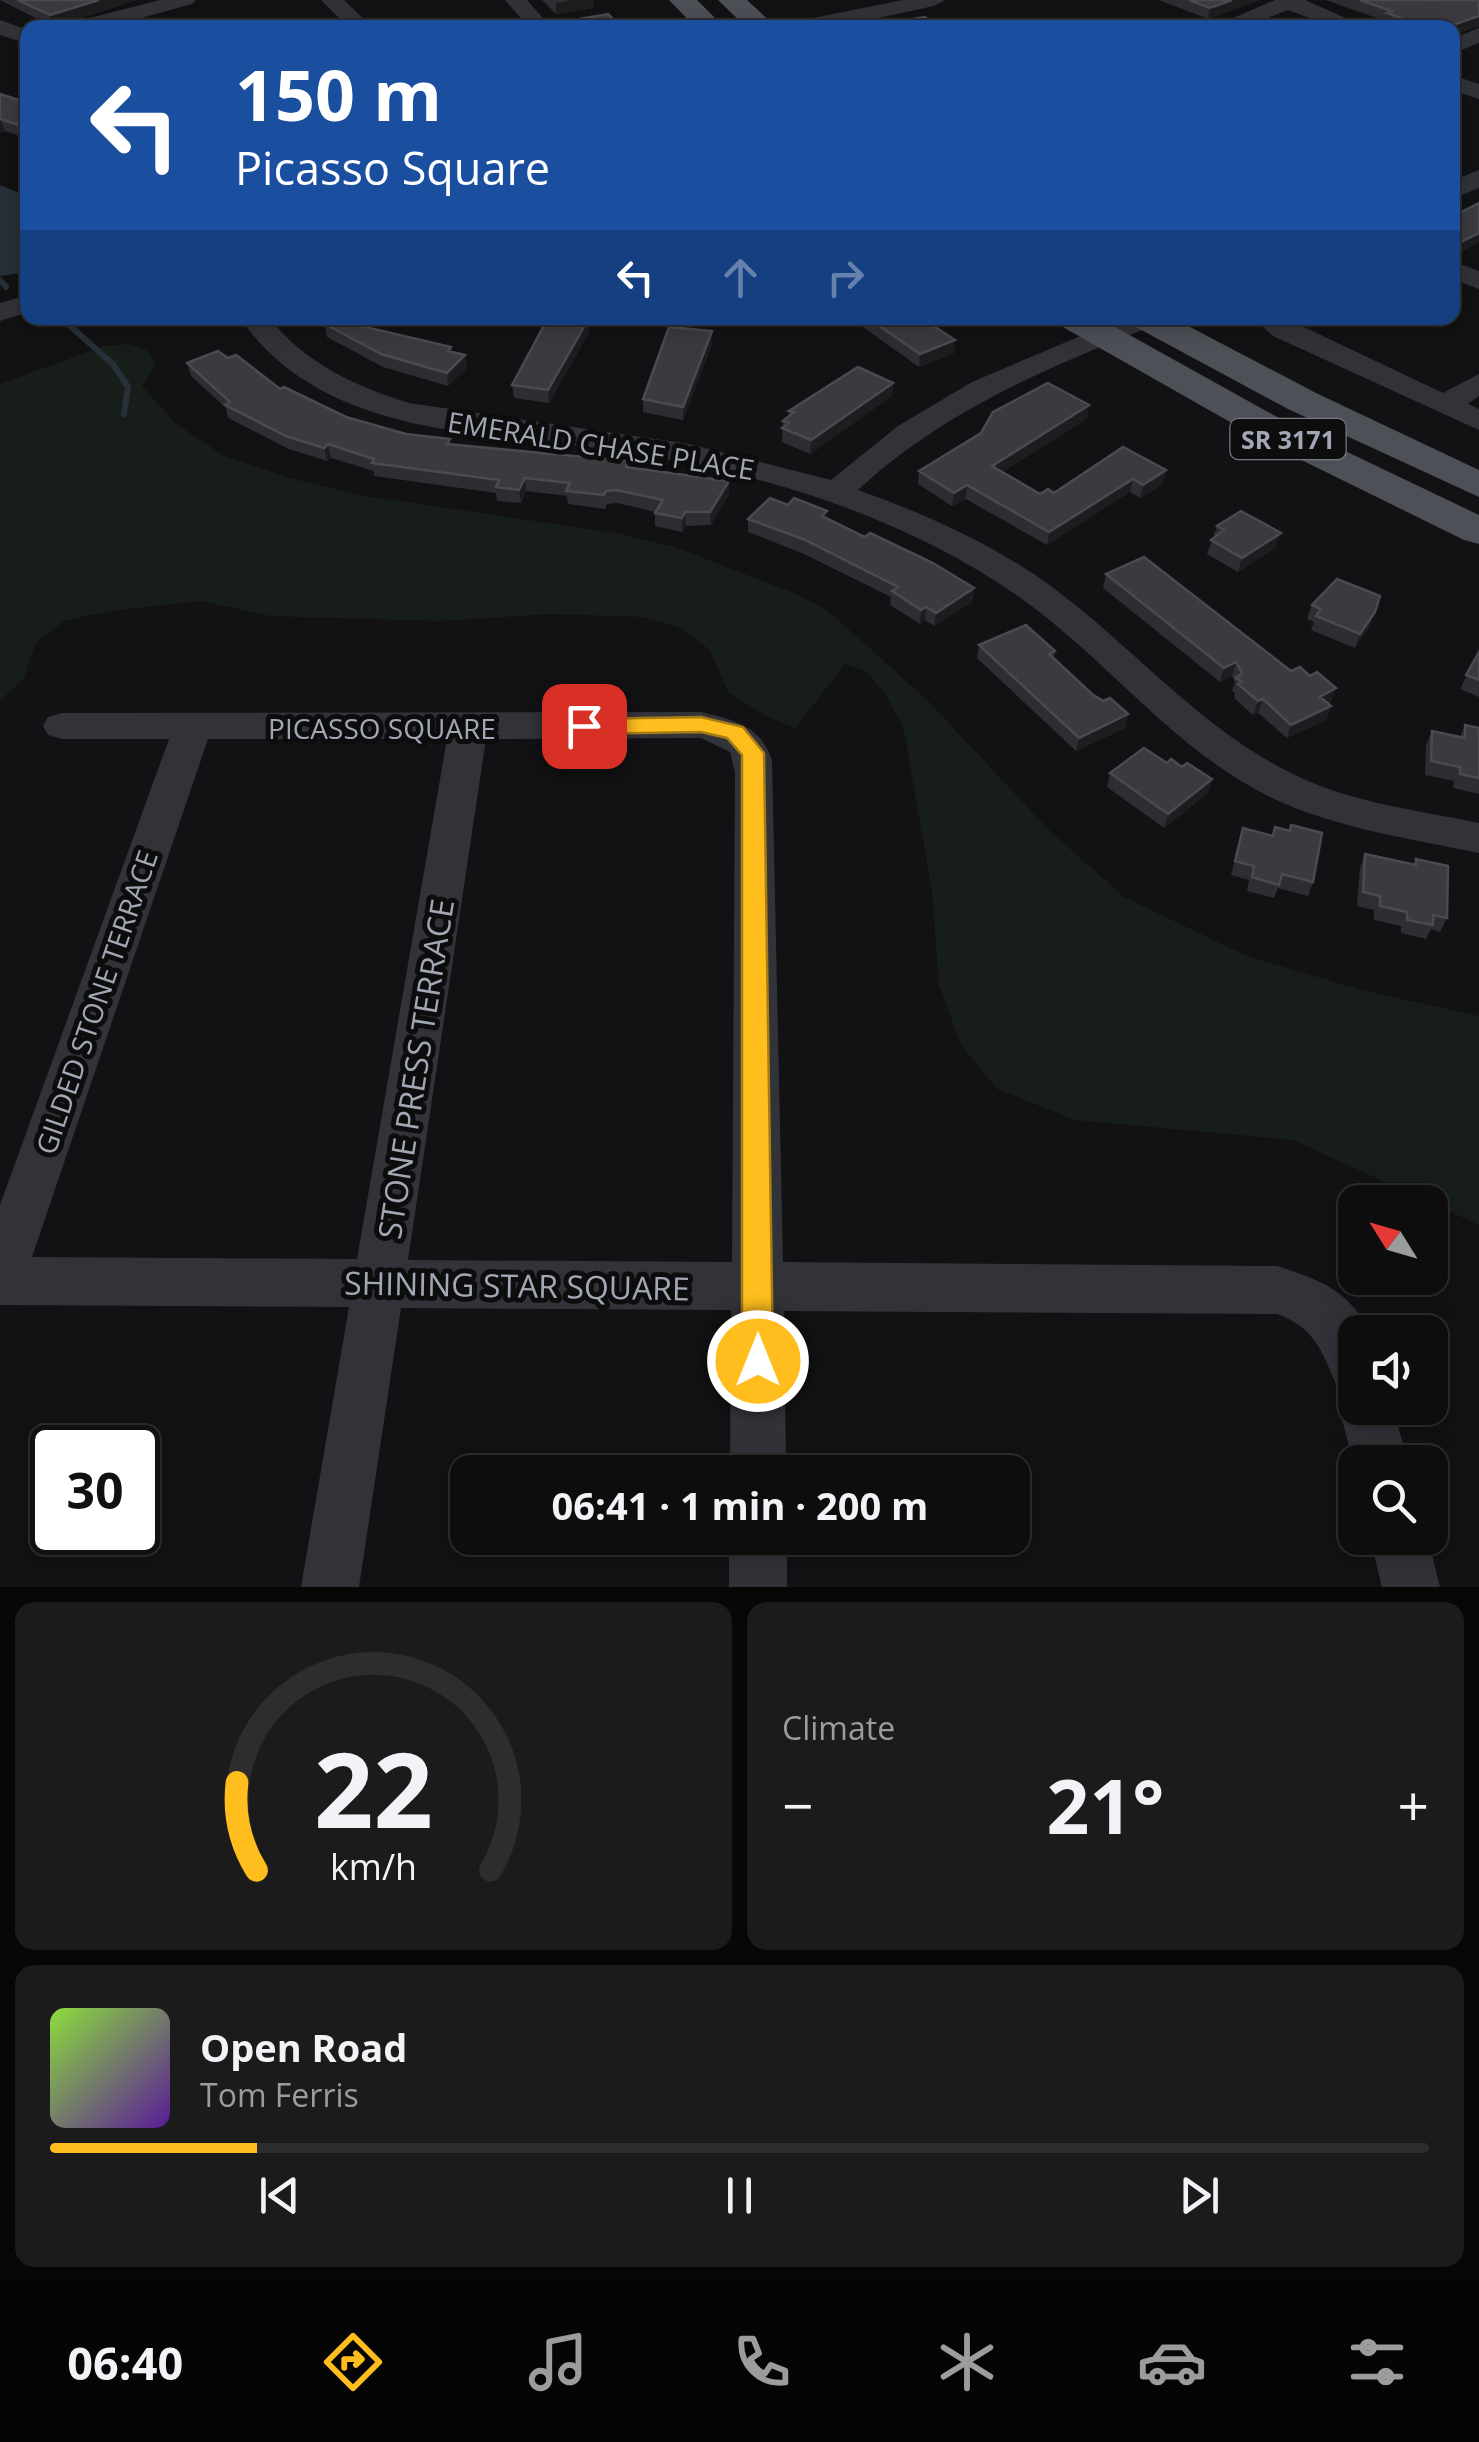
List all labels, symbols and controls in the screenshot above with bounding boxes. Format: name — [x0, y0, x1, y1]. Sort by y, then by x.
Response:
text: 150 m — [235, 46, 442, 142]
icon: left — [70, 60, 200, 190]
text: Picasso Square — [235, 137, 550, 198]
icon: left — [608, 250, 663, 305]
icon: ahead — [713, 250, 768, 305]
icon: right — [818, 250, 873, 305]
street label: EMERALD CHASE PLACE — [445, 402, 757, 488]
road number: SR 3171 — [1230, 419, 1346, 459]
pin — [542, 684, 627, 769]
icon: arrive — [557, 699, 612, 754]
street label: PICASSO SQUARE — [268, 709, 496, 747]
street label: GILDED STONE TERRACE — [26, 845, 166, 1159]
street label: STONE PRESS TERRACE — [367, 896, 463, 1242]
north arrow — [1338, 1185, 1448, 1295]
map controls — [1338, 1185, 1448, 1555]
street label: SHINING STAR SQUARE — [344, 1260, 690, 1310]
position arrow — [706, 1309, 810, 1413]
button: sound — [1338, 1315, 1448, 1425]
speed limit sign: 30 — [30, 1425, 160, 1555]
button: search — [1338, 1445, 1448, 1555]
text: 06:41 · 1 min · 200 m — [552, 1479, 928, 1531]
text: Climate — [782, 1706, 895, 1749]
text: 22 — [314, 1717, 433, 1858]
text: 21° — [1047, 1754, 1164, 1856]
text: − — [782, 1767, 813, 1842]
text: + — [1398, 1767, 1429, 1842]
text: km/h — [330, 1842, 417, 1890]
text: Open Road — [200, 2021, 407, 2073]
text: Tom Ferris — [200, 2073, 359, 2116]
icon: previous — [252, 2168, 307, 2223]
icon: pause — [712, 2168, 767, 2223]
icon: next — [1172, 2168, 1227, 2223]
icon: directions — [318, 2327, 388, 2397]
icon: music — [523, 2327, 593, 2397]
icon: phone — [727, 2327, 797, 2397]
icon: climate — [932, 2327, 1002, 2397]
icon: car — [1137, 2327, 1207, 2397]
icon: filters — [1342, 2327, 1412, 2397]
text: 06:40 — [67, 2332, 183, 2393]

